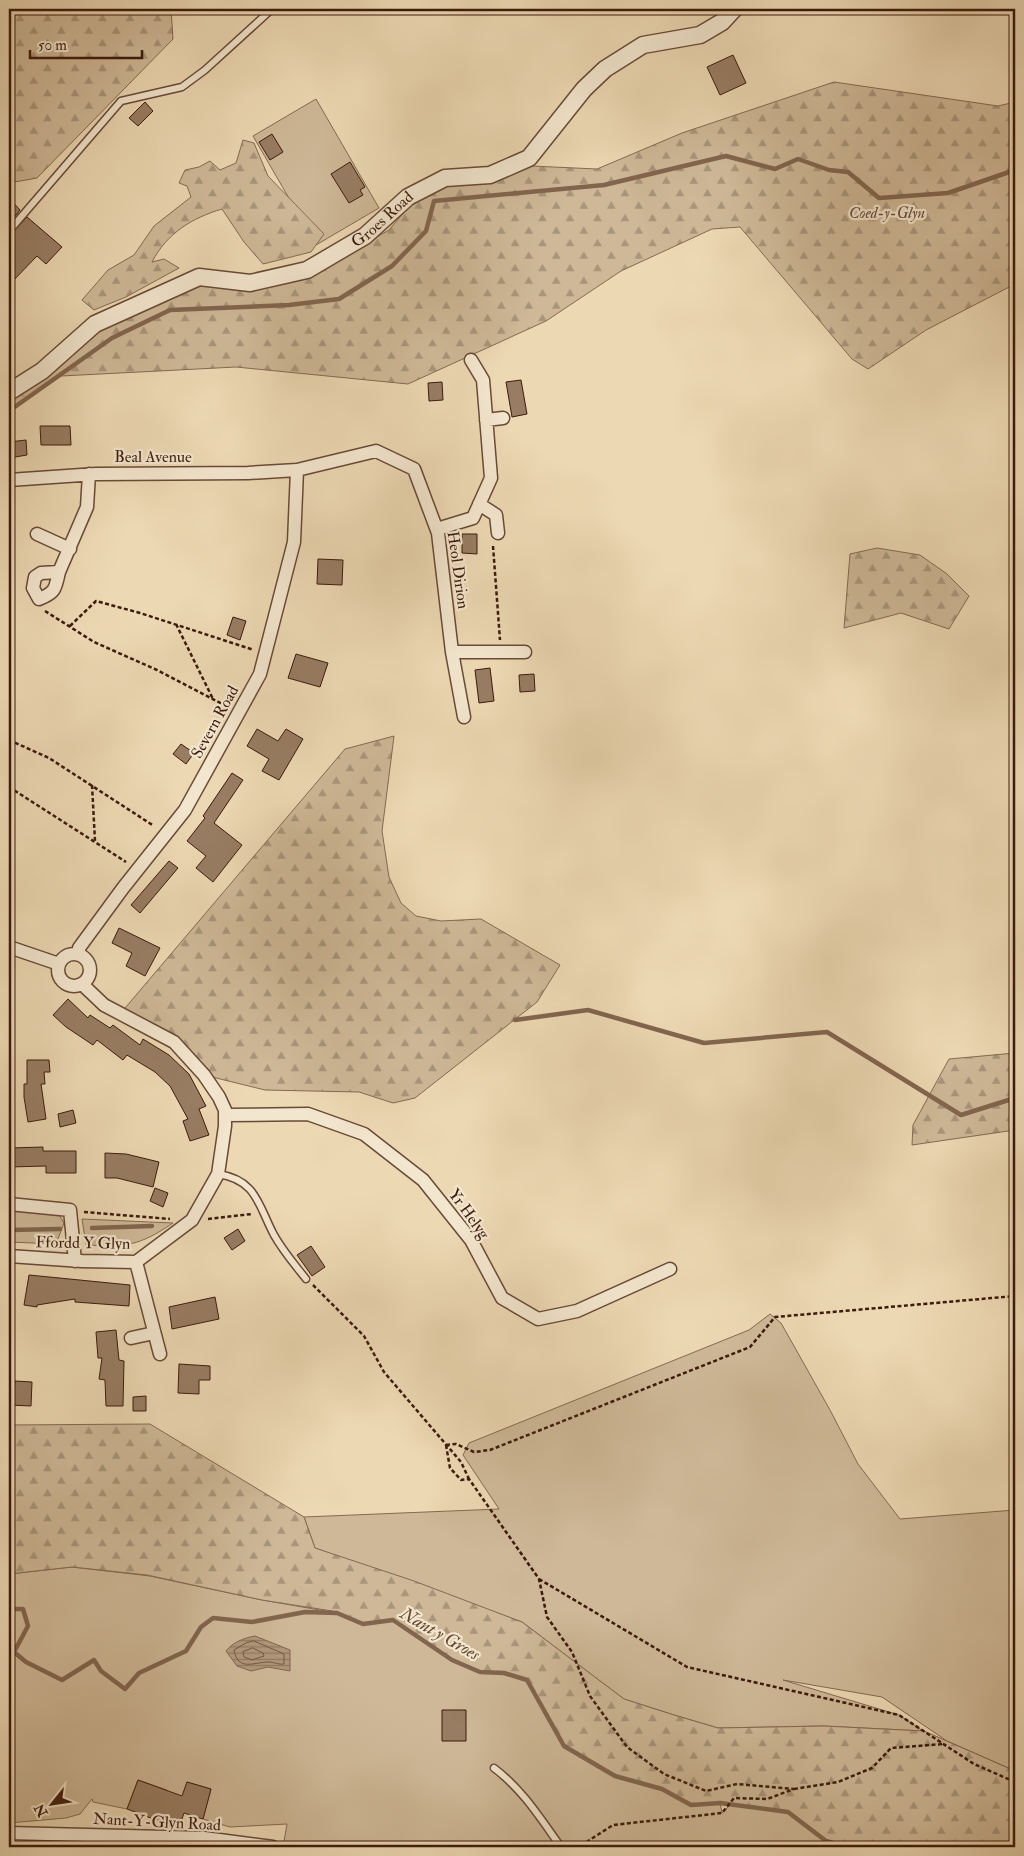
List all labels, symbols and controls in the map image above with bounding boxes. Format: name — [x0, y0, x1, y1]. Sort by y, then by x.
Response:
scale bar — [30, 28, 142, 60]
text: 50 m — [38, 36, 67, 55]
street label: Groes Road — [348, 187, 418, 252]
park label: Coed-y-Glyn — [849, 203, 925, 223]
street label: Beal Avenue — [114, 447, 192, 467]
street label: Heol Dirion — [443, 530, 473, 610]
street label: Severn Road — [187, 682, 243, 762]
street label: Yr Helyg — [444, 1185, 495, 1244]
street label: Ffordd Y Glyn — [35, 1232, 131, 1254]
water label: Nant y Groes — [395, 1602, 485, 1666]
north arrow — [28, 1778, 78, 1828]
text: N — [30, 1800, 52, 1821]
street label: Nant-Y-Glyn Road — [93, 1809, 222, 1835]

